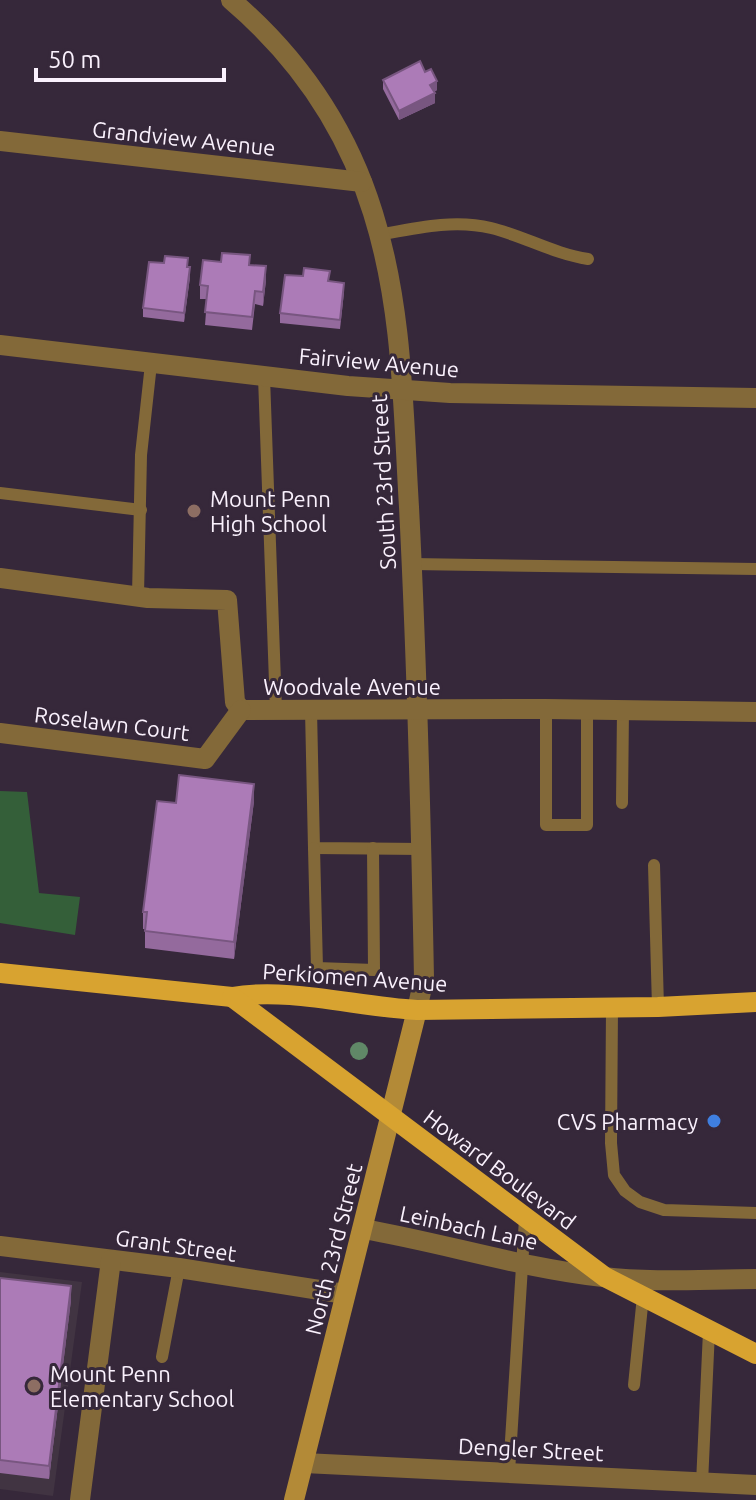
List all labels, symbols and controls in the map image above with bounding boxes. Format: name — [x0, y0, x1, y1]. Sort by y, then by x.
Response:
scale bar — [36, 32, 224, 82]
text: 50 m — [48, 46, 101, 73]
street label: Grandview Avenue — [91, 116, 277, 160]
street label: Fairview Avenue — [298, 343, 460, 381]
street label: South 23rd Street — [366, 393, 400, 570]
place label: Mount Penn High School — [210, 486, 331, 536]
marker: Mount Penn High School — [185, 502, 203, 520]
street label: Woodvale Avenue — [263, 674, 441, 699]
street label: Roselawn Court — [33, 701, 191, 745]
street label: Perkiomen Avenue — [262, 958, 448, 996]
street label: Howard Boulevard — [419, 1104, 581, 1234]
place label: CVS Pharmacy — [557, 1109, 698, 1134]
marker: CVS Pharmacy — [705, 1112, 723, 1130]
street label: North 23rd Street — [300, 1160, 366, 1337]
street label: Leinbach Lane — [398, 1200, 540, 1254]
street label: Grant Street — [114, 1224, 238, 1266]
place label: Mount Penn Elementary School — [50, 1361, 234, 1411]
marker: Mount Penn Elementary School — [25, 1377, 43, 1395]
street label: Dengler Street — [458, 1433, 605, 1465]

